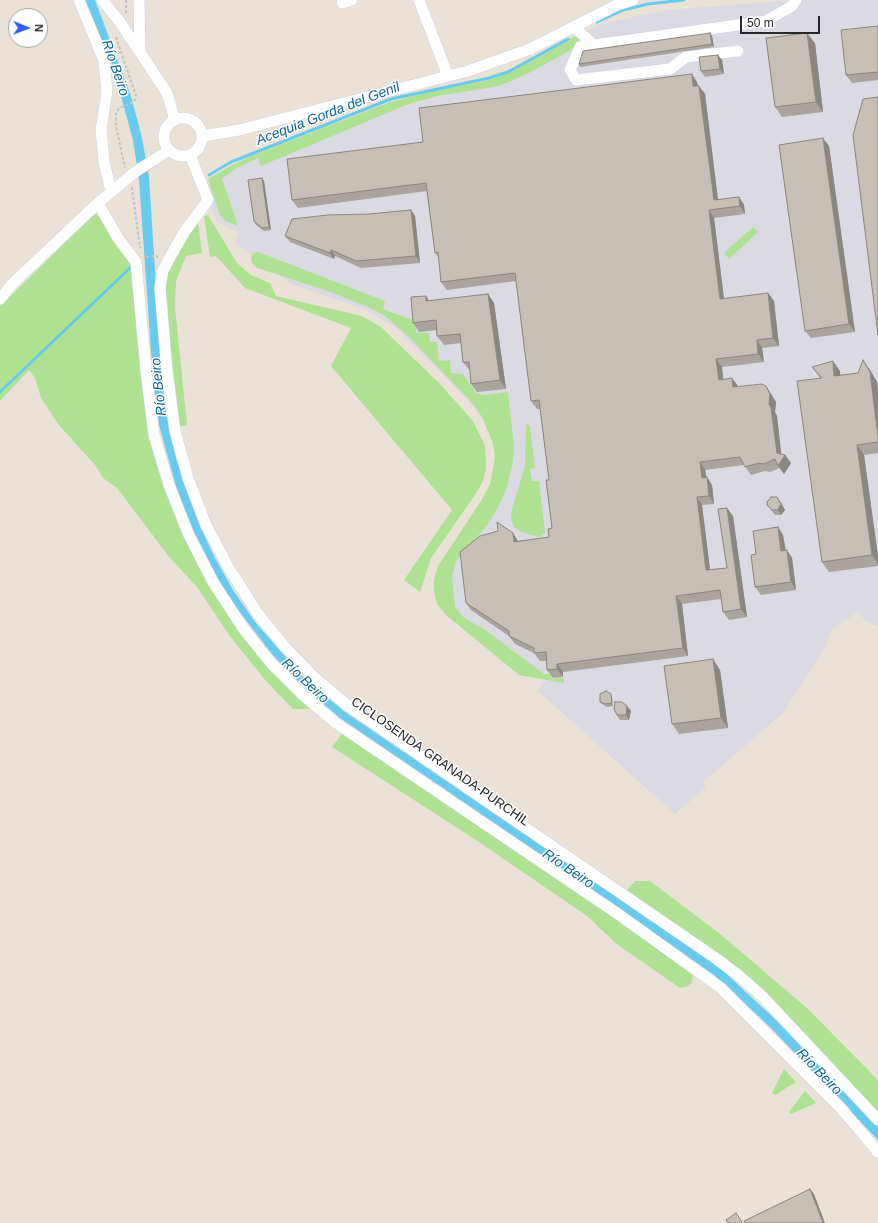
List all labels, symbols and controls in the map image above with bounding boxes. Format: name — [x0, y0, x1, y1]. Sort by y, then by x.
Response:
north arrow — [8, 8, 48, 48]
scale bar — [742, 8, 822, 34]
text: 50 m — [747, 16, 774, 30]
text: N — [33, 24, 45, 32]
water label: Río Beiro — [98, 38, 132, 98]
water label: Acequia Gorda del Genil — [254, 79, 402, 149]
water label: Río Beiro — [148, 357, 170, 417]
water label: Río Beiro — [278, 655, 332, 707]
street label: CICLOSENDA GRANADA-PURCHIL — [348, 694, 532, 830]
water label: Río Beiro — [539, 846, 597, 892]
water label: Río Beiro — [793, 1045, 845, 1099]

